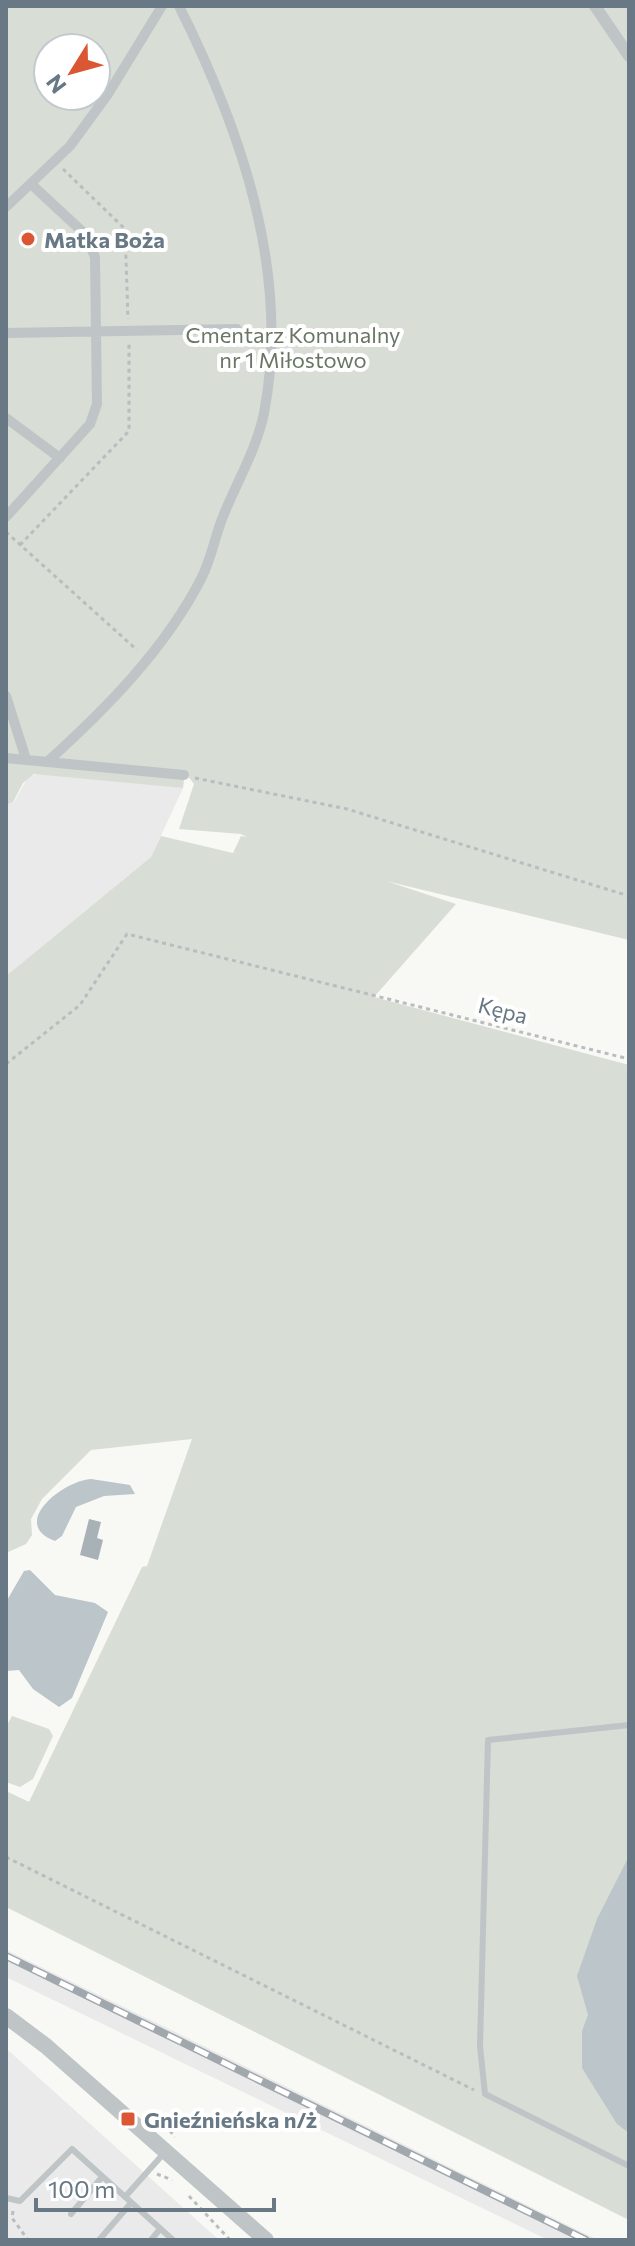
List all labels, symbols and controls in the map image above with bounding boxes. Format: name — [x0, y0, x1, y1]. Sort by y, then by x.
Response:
north arrow — [32, 32, 112, 112]
text: N — [40, 70, 71, 99]
place label: Matka Boża — [44, 226, 165, 253]
marker: Matka Boża — [19, 230, 37, 248]
park label: Cmentarz Komunalny nr 1 Miłostowo — [186, 321, 401, 373]
street label: Kępa — [475, 991, 531, 1029]
place label: Gnieźnieńska n/ż — [144, 2106, 317, 2133]
marker: Gnieźnieńska n/ż — [119, 2110, 137, 2128]
scale bar — [36, 2162, 274, 2212]
text: 100 m — [48, 2174, 115, 2203]

